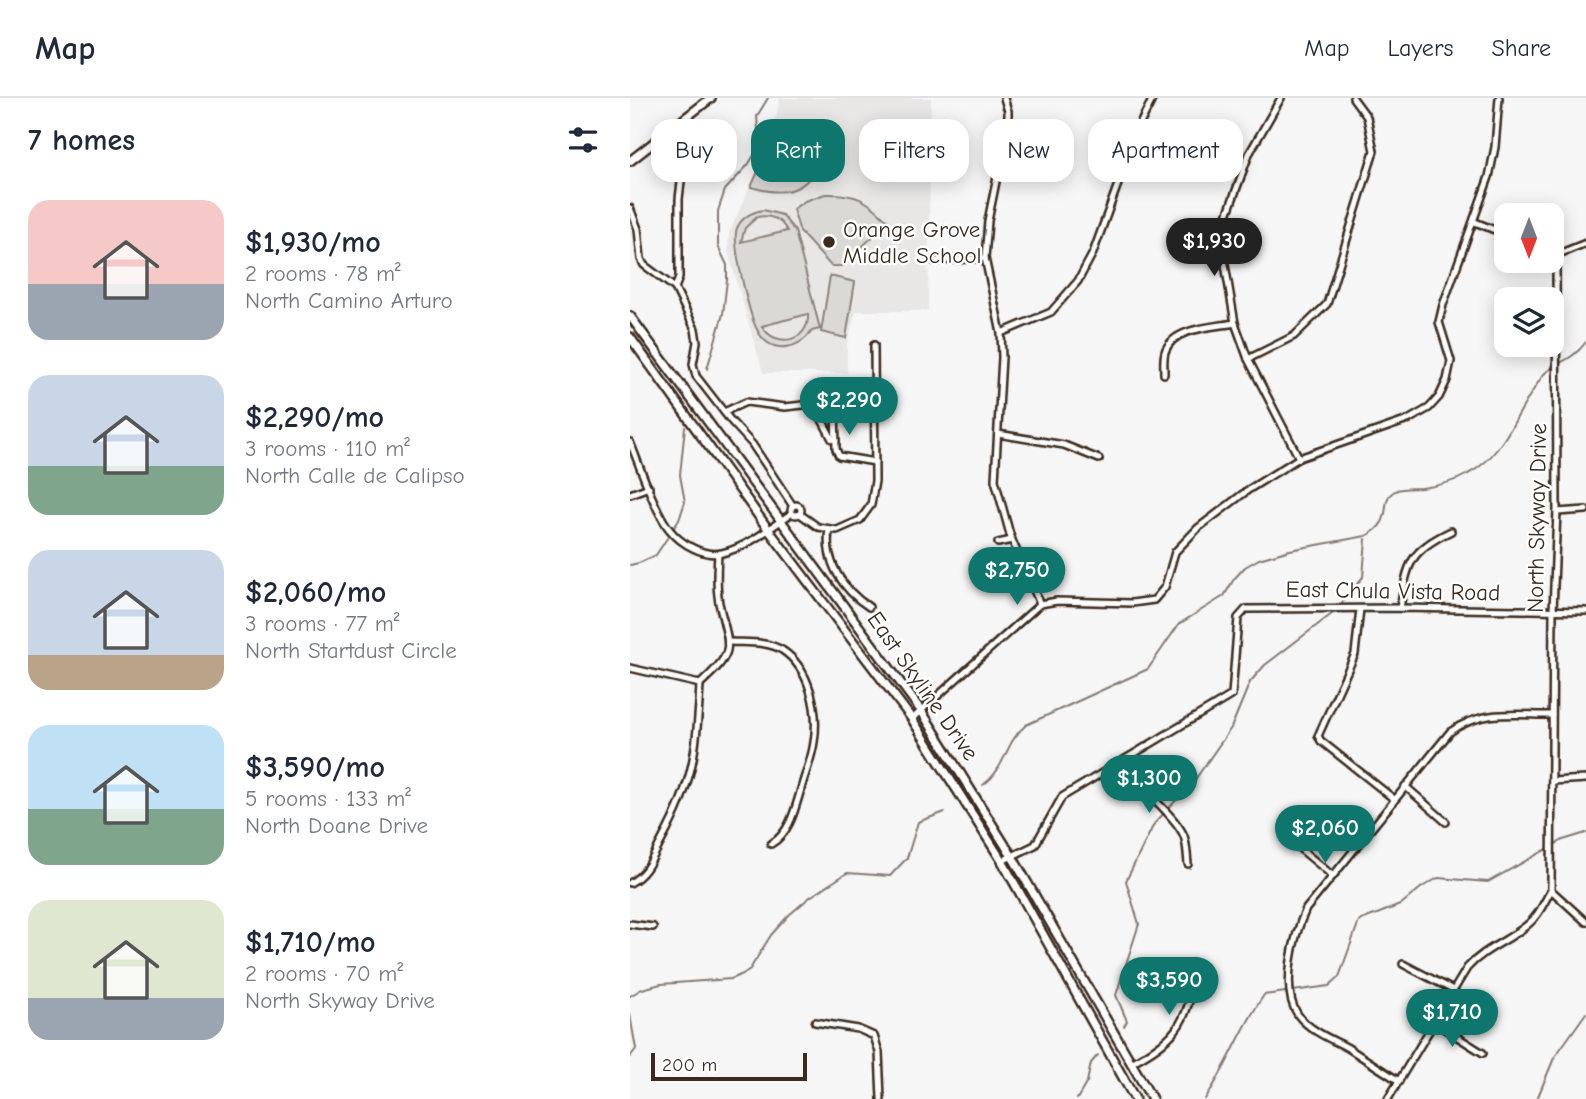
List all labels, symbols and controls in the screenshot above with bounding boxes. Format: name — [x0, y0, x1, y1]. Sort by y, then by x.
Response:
text: Map — [35, 29, 96, 67]
text: Map — [1304, 34, 1350, 62]
text: Layers — [1388, 34, 1453, 62]
text: Share — [1491, 34, 1551, 62]
chip: Buy — [651, 119, 737, 182]
chip: Rent — [751, 119, 845, 182]
chip: Filters — [859, 119, 969, 182]
chip: New — [983, 119, 1074, 182]
chip: Apartment — [1088, 119, 1243, 182]
icon: filters — [564, 121, 602, 159]
text: 7 homes — [28, 123, 135, 158]
north arrow — [1494, 203, 1564, 273]
map controls — [1494, 203, 1564, 357]
place label: Orange Grove Middle School — [843, 216, 982, 269]
pin: $1,930 — [1157, 218, 1271, 278]
text: $1,930/mo — [245, 225, 381, 260]
text: $1,930 — [1182, 227, 1246, 254]
icon: home — [84, 228, 168, 312]
marker: Orange Grove Middle School — [821, 234, 837, 250]
text: 2 rooms · 78 m² — [245, 260, 401, 287]
text: North Camino Arturo — [245, 287, 453, 314]
button: layers — [1494, 287, 1564, 357]
pin: $2,290 — [792, 378, 906, 437]
text: $2,290 — [816, 386, 882, 413]
text: $2,290/mo — [245, 400, 384, 435]
icon: home — [84, 403, 168, 487]
street label: North Skyway Drive — [1522, 423, 1552, 613]
text: 3 rooms · 110 m² — [245, 435, 410, 462]
text: North Calle de Calipso — [245, 462, 465, 489]
pin: $2,750 — [960, 547, 1074, 607]
text: $2,750 — [984, 556, 1050, 583]
text: $2,060/mo — [245, 575, 386, 610]
street label: East Chula Vista Road — [1285, 576, 1501, 606]
icon: home — [84, 578, 168, 662]
street label: East Skyline Drive — [862, 606, 984, 766]
text: 3 rooms · 77 m² — [245, 610, 400, 637]
text: North Startdust Circle — [245, 637, 457, 664]
text: $3,590/mo — [245, 750, 385, 785]
icon: home — [84, 753, 168, 837]
pin: $1,300 — [1092, 756, 1206, 815]
text: $1,300 — [1117, 764, 1181, 791]
text: 5 rooms · 133 m² — [245, 785, 411, 812]
pin: $2,060 — [1268, 806, 1382, 865]
text: North Doane Drive — [245, 812, 428, 839]
text: $2,060 — [1291, 814, 1359, 841]
text: $1,710/mo — [245, 925, 376, 960]
icon: home — [84, 928, 168, 1012]
pin: $3,590 — [1112, 958, 1226, 1017]
text: 2 rooms · 70 m² — [245, 960, 403, 987]
text: $3,590 — [1136, 966, 1202, 993]
text: North Skyway Drive — [245, 987, 435, 1014]
pin: $1,710 — [1395, 990, 1509, 1049]
text: $1,710 — [1422, 998, 1482, 1025]
scale bar — [651, 1050, 807, 1082]
text: 200 m — [662, 1054, 717, 1076]

